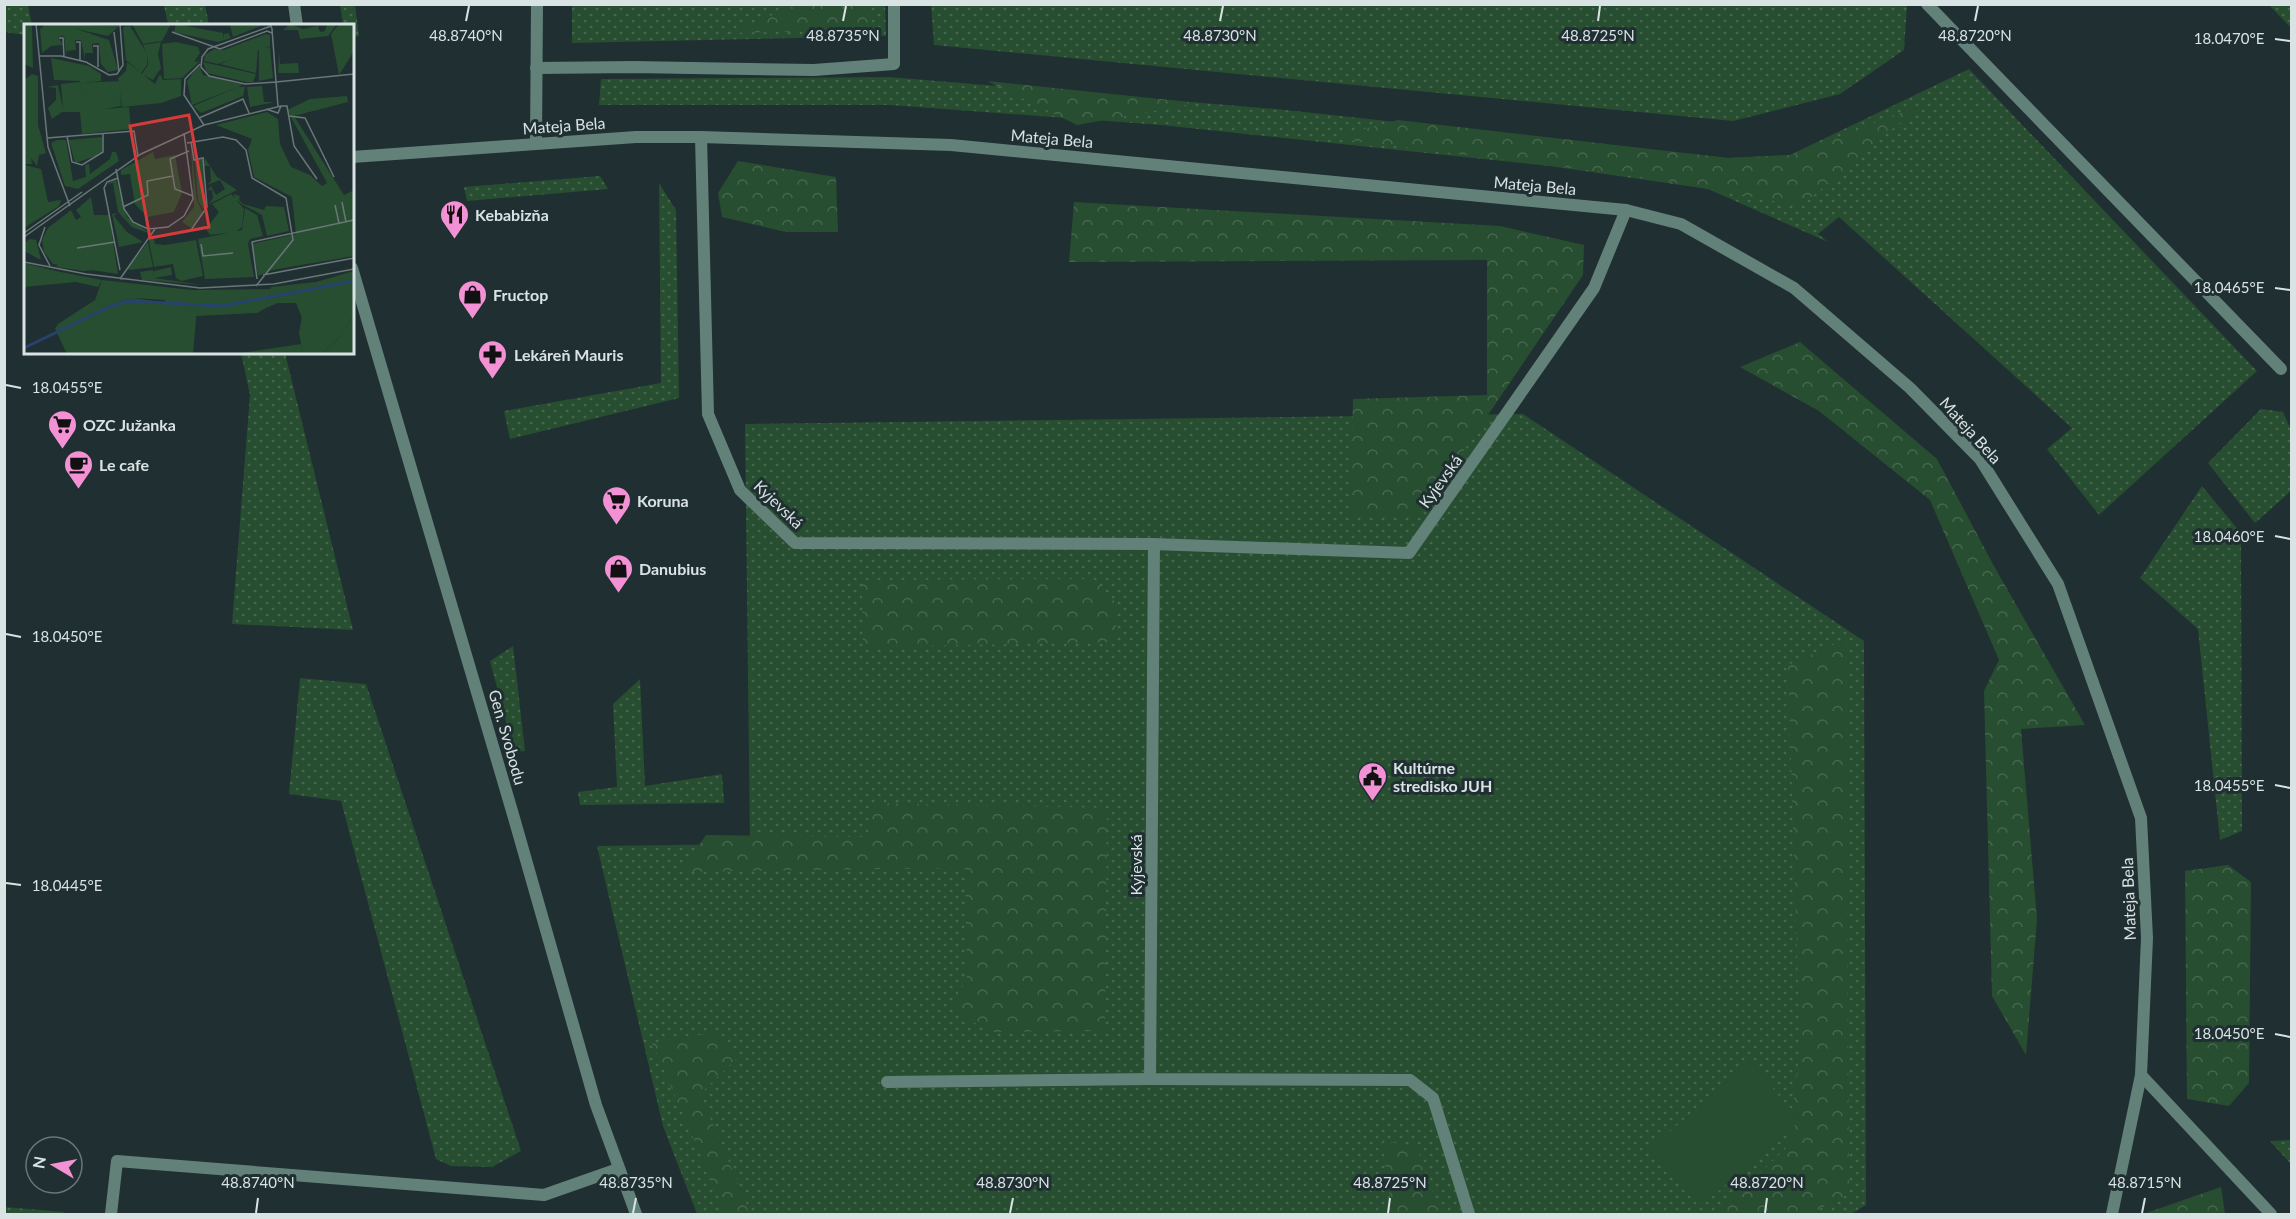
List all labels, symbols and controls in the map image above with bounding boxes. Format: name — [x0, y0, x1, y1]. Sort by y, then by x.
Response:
inset map — [24, 24, 354, 354]
text: 48.8740°N — [429, 26, 503, 44]
text: 48.8735°N — [806, 26, 880, 44]
text: 48.8730°N — [1183, 26, 1257, 44]
text: 48.8725°N — [1561, 26, 1635, 44]
text: 48.8720°N — [1938, 26, 2012, 44]
text: 18.0470°E — [2194, 29, 2264, 47]
street label: Mateja Bela — [522, 113, 606, 137]
street label: Mateja Bela — [1010, 125, 1094, 151]
street label: Mateja Bela — [1493, 172, 1577, 198]
restaurant icon: Kebabizňa — [438, 198, 470, 240]
place label: Kebabizňa — [475, 205, 549, 224]
shop icon: Fructop — [456, 278, 488, 320]
text: 18.0465°E — [2194, 278, 2264, 296]
place label: Fructop — [493, 285, 548, 304]
pharmacy icon: Lekáreň Mauris — [477, 338, 509, 380]
place label: Lekáreň Mauris — [514, 345, 623, 364]
text: 18.0455°E — [32, 378, 102, 396]
street label: Mateja Bela — [1936, 393, 2006, 467]
supermarket icon: OZC Južanka — [46, 408, 78, 450]
place label: OZC Južanka — [83, 415, 176, 434]
cafe icon: Le cafe — [62, 448, 94, 490]
street label: Kyjevská — [1414, 451, 1466, 511]
place label: Le cafe — [99, 455, 150, 474]
street label: Kyjevská — [750, 476, 808, 532]
supermarket icon: Koruna — [600, 484, 632, 526]
place label: Koruna — [637, 491, 689, 510]
text: 18.0460°E — [2194, 527, 2264, 545]
shop icon: Danubius — [602, 552, 634, 594]
place label: Danubius — [639, 559, 706, 578]
text: 18.0450°E — [32, 627, 102, 645]
street label: Gen. Svobodu — [485, 687, 531, 787]
place label: Kultúrne stredisko JUH — [1393, 758, 1492, 795]
public building icon: Kultúrne stredisko JUH — [1356, 760, 1388, 802]
text: 18.0455°E — [2194, 776, 2264, 794]
street label: Kyjevská — [1126, 834, 1145, 896]
street label: Mateja Bela — [2117, 857, 2139, 941]
text: 18.0445°E — [32, 876, 102, 894]
text: 18.0450°E — [2194, 1024, 2264, 1042]
north arrow — [24, 1135, 84, 1195]
text: N — [28, 1155, 49, 1170]
text: 48.8740°N — [221, 1173, 295, 1191]
text: 48.8735°N — [599, 1173, 673, 1191]
text: 48.8730°N — [976, 1173, 1050, 1191]
text: 48.8725°N — [1353, 1173, 1427, 1191]
text: 48.8720°N — [1730, 1173, 1804, 1191]
text: 48.8715°N — [2108, 1173, 2182, 1191]

